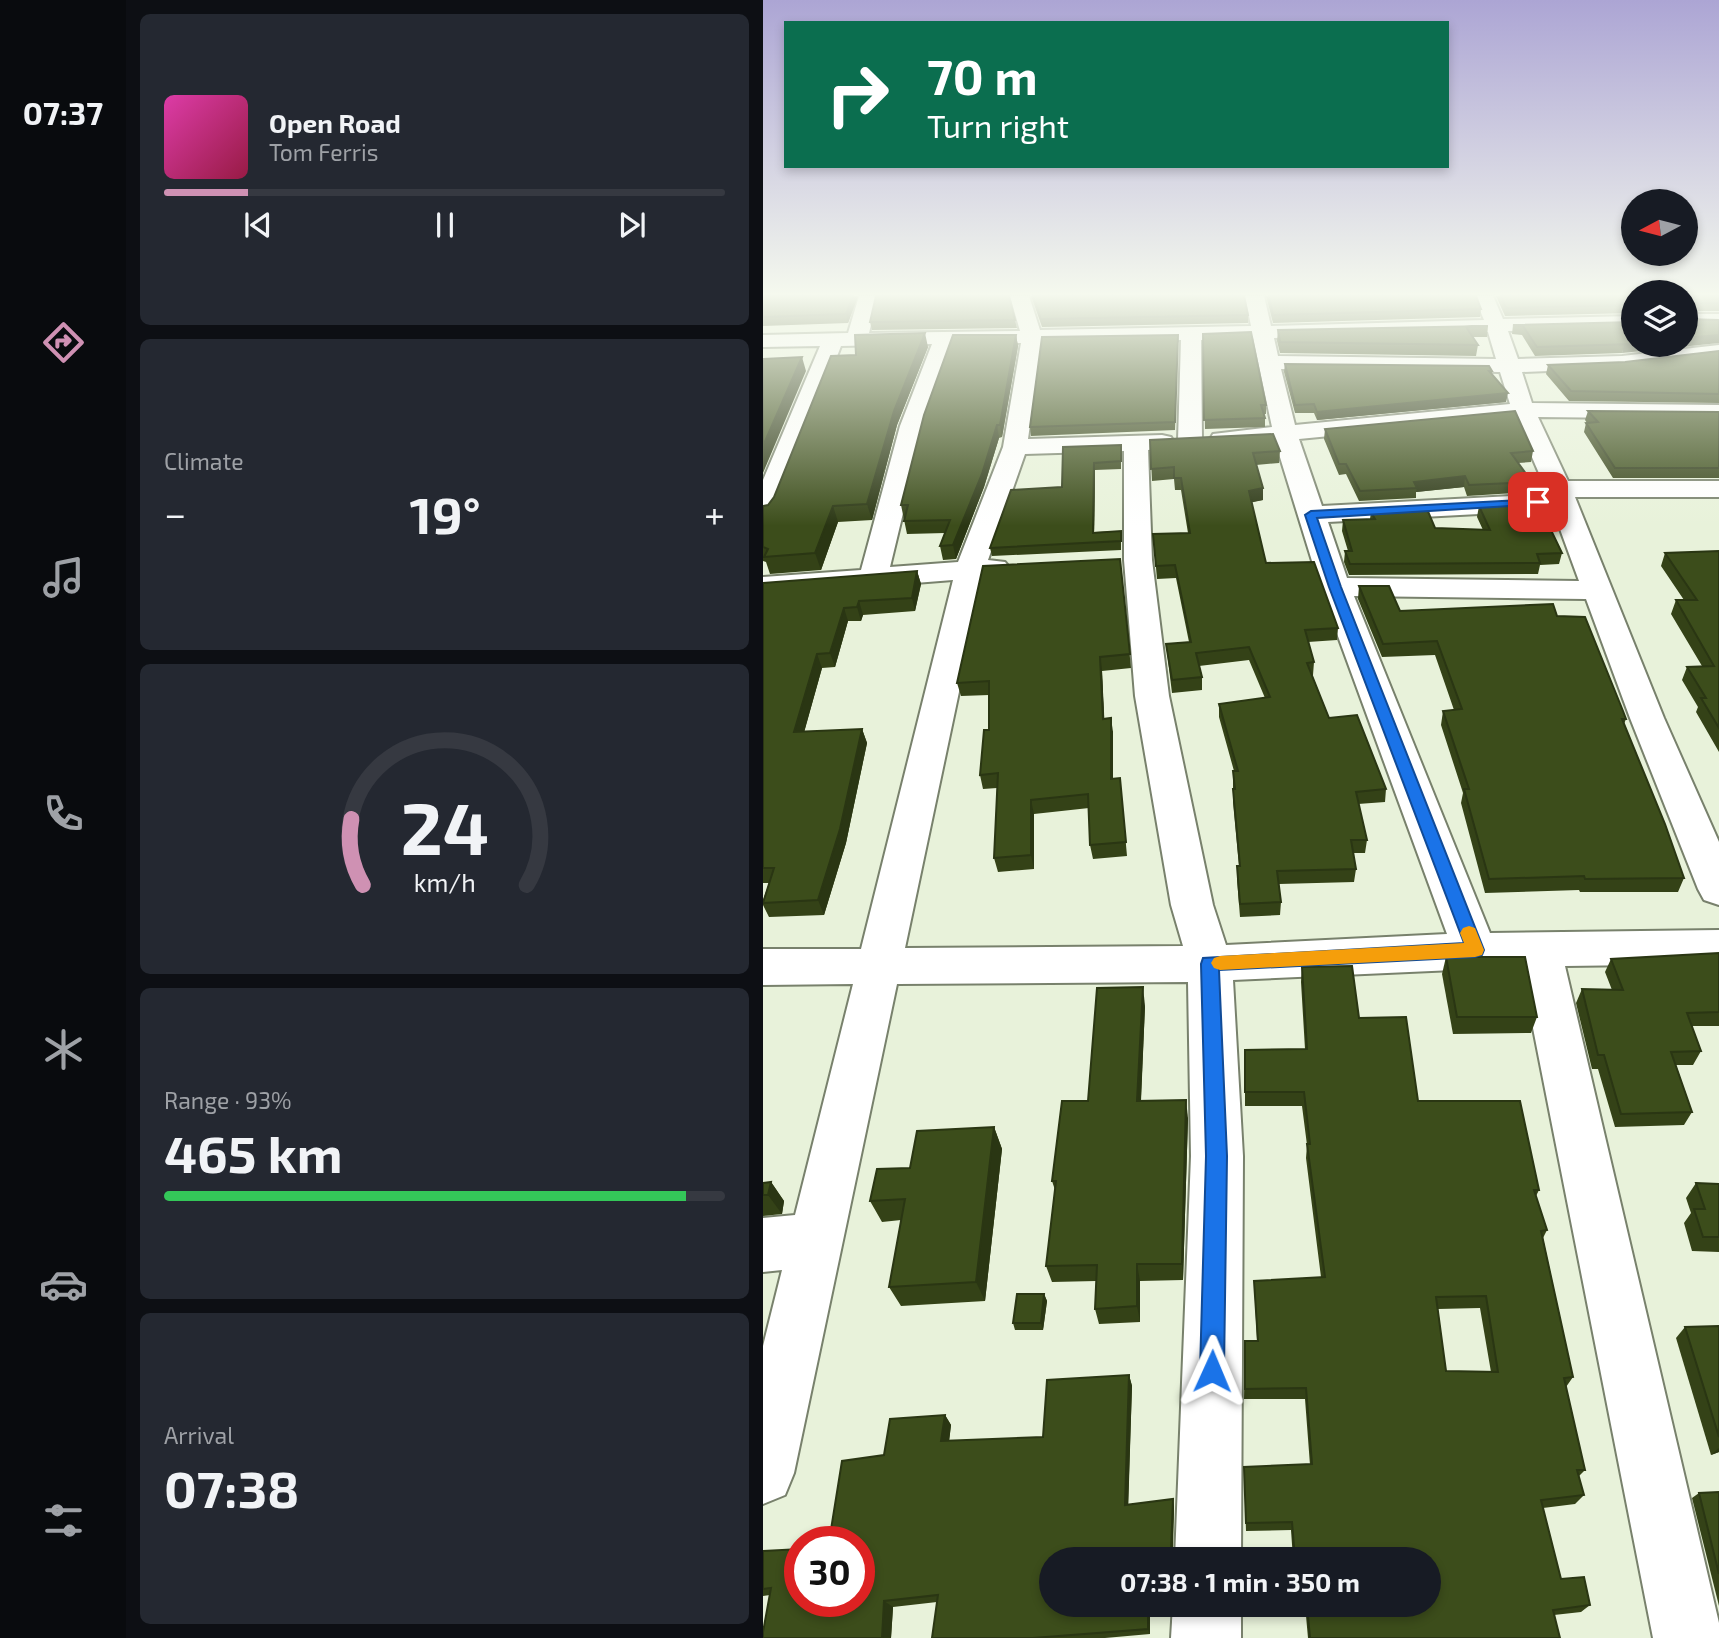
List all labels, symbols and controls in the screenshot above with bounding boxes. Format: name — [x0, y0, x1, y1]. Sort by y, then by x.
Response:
text: 70 m — [927, 46, 1038, 105]
icon: right — [812, 49, 903, 140]
text: 07:37 — [23, 93, 103, 131]
text: Turn right — [927, 106, 1069, 144]
text: Open Road — [269, 107, 401, 138]
text: Tom Ferris — [269, 138, 378, 166]
north arrow — [1621, 189, 1697, 266]
map controls — [1621, 189, 1698, 357]
icon: previous — [239, 206, 277, 244]
icon: pause — [426, 206, 464, 244]
icon: next — [613, 206, 651, 244]
button: layers — [1621, 280, 1698, 357]
icon: directions — [39, 318, 88, 367]
text: Climate — [164, 447, 244, 475]
pin — [1508, 472, 1568, 532]
text: 19° — [410, 482, 481, 544]
icon: arrive — [1519, 483, 1557, 521]
text: − — [164, 490, 186, 536]
text: + — [704, 490, 725, 536]
icon: music — [39, 553, 88, 602]
text: 24 — [400, 782, 489, 870]
icon: phone — [39, 789, 88, 838]
text: km/h — [413, 867, 476, 897]
icon: climate — [39, 1025, 88, 1074]
text: Range · 93% — [164, 1086, 292, 1114]
text: 465 km — [164, 1121, 343, 1183]
icon: car — [39, 1260, 88, 1309]
position arrow — [1175, 1334, 1249, 1408]
text: Arrival — [164, 1421, 234, 1449]
text: 07:38 — [164, 1456, 300, 1518]
icon: filters — [39, 1496, 88, 1545]
speed limit sign: 30 — [784, 1526, 875, 1617]
text: 07:38 · 1 min · 350 m — [1120, 1566, 1360, 1597]

